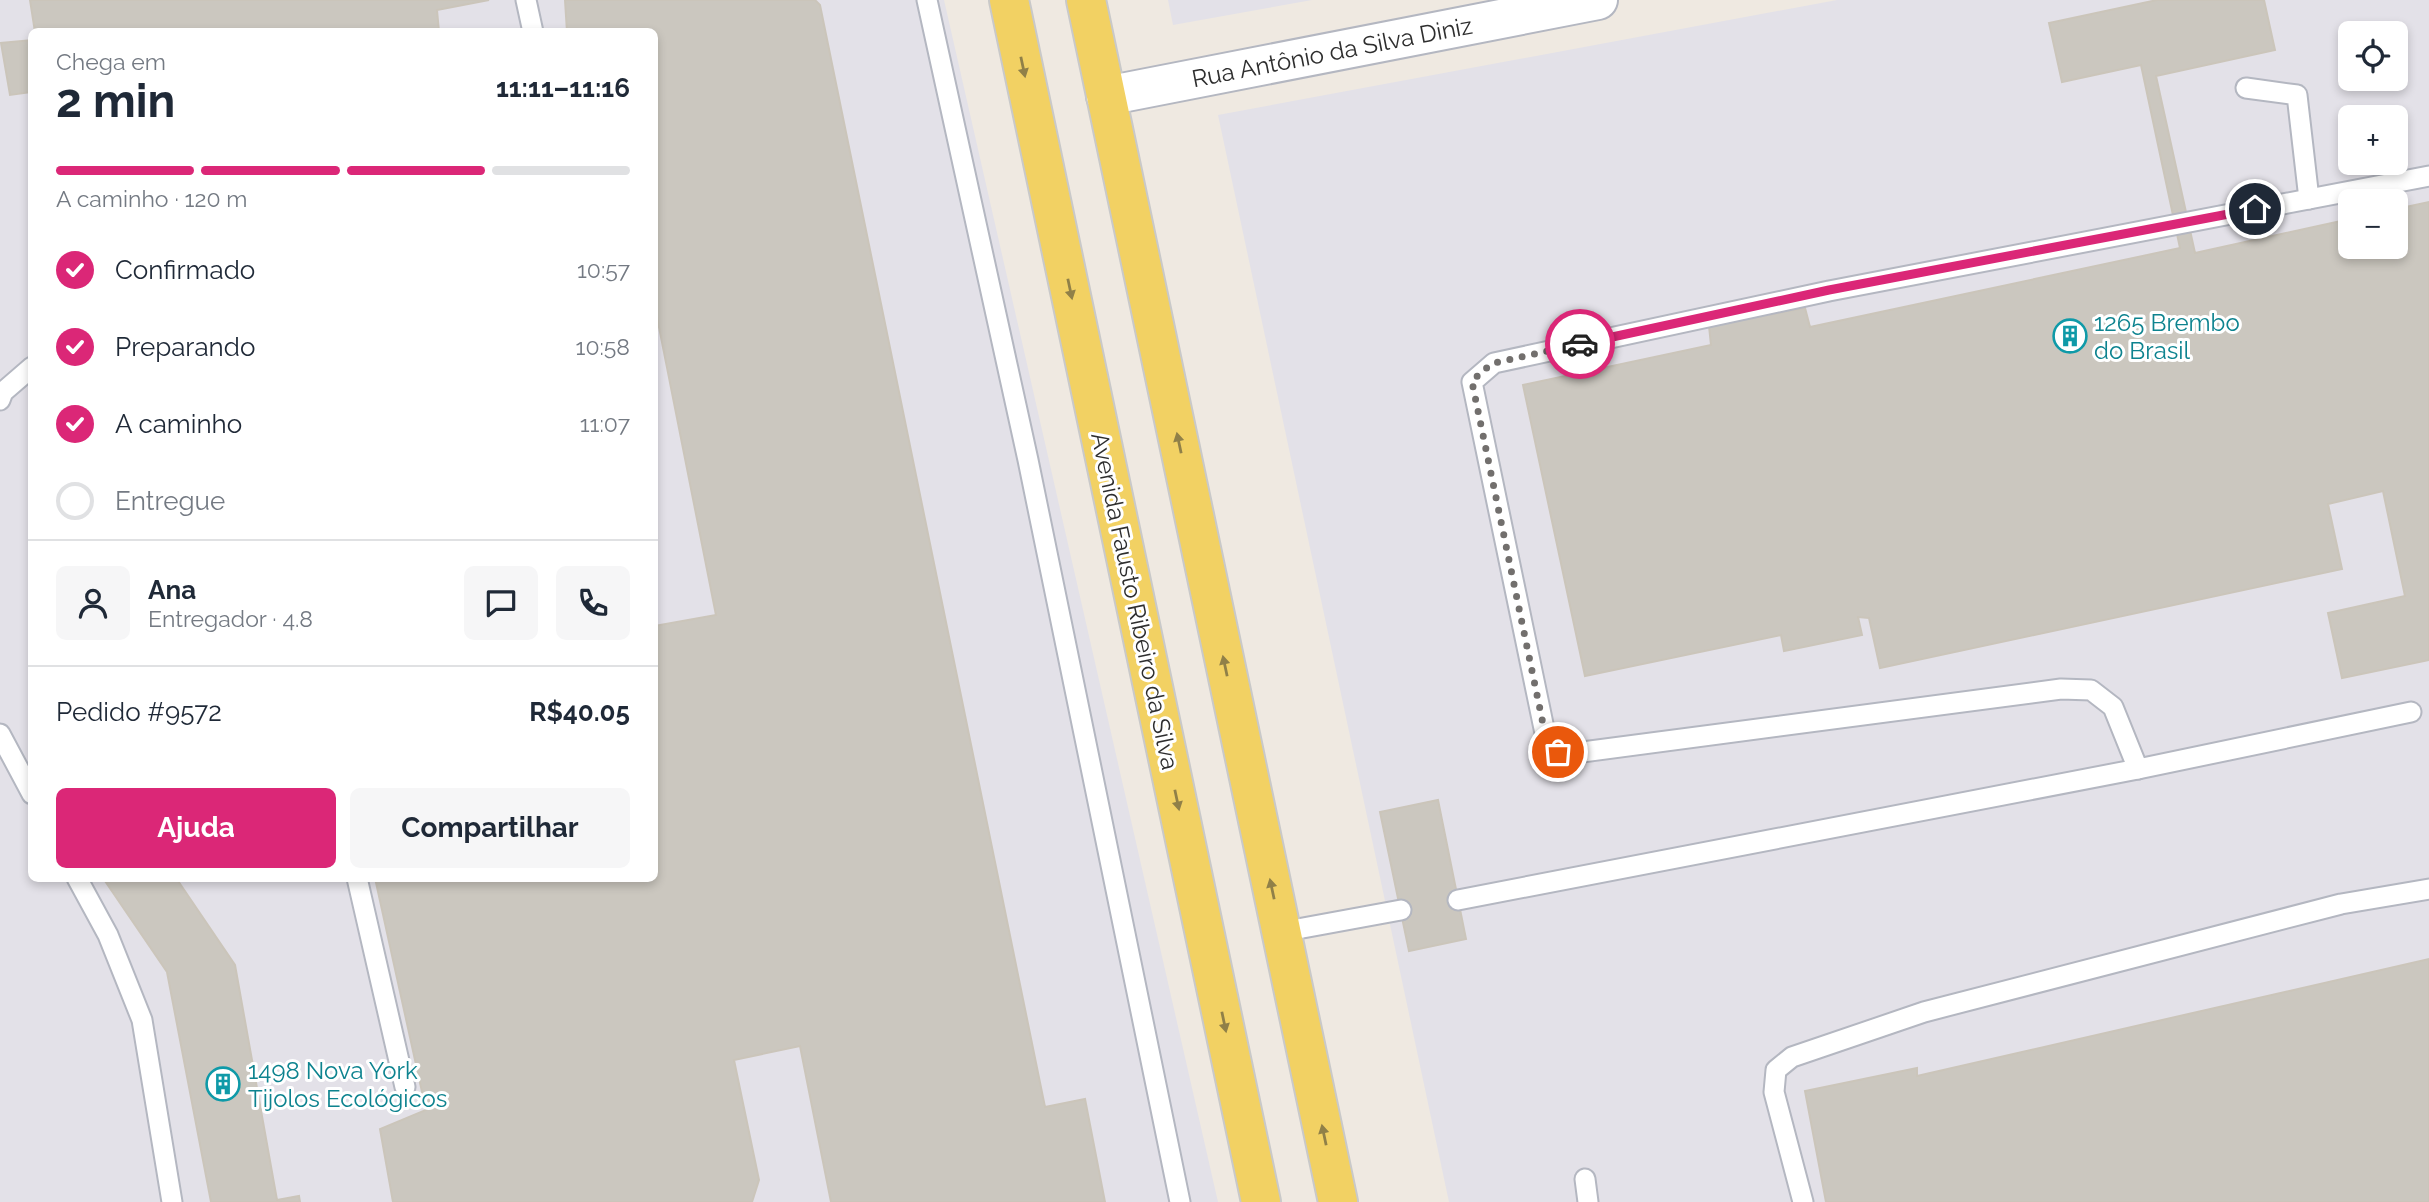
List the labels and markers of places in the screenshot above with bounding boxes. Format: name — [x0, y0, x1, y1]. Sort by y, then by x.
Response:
pin — [2225, 179, 2285, 239]
place label: 1265 Brembo do Brasil — [2094, 308, 2240, 365]
building icon: 1265 Brembo do Brasil — [2051, 317, 2089, 355]
pin — [1528, 722, 1588, 782]
place label: 1498 Nova York Tijolos Ecológicos — [248, 1056, 447, 1113]
building icon: 1498 Nova York Tijolos Ecológicos — [204, 1065, 242, 1103]

